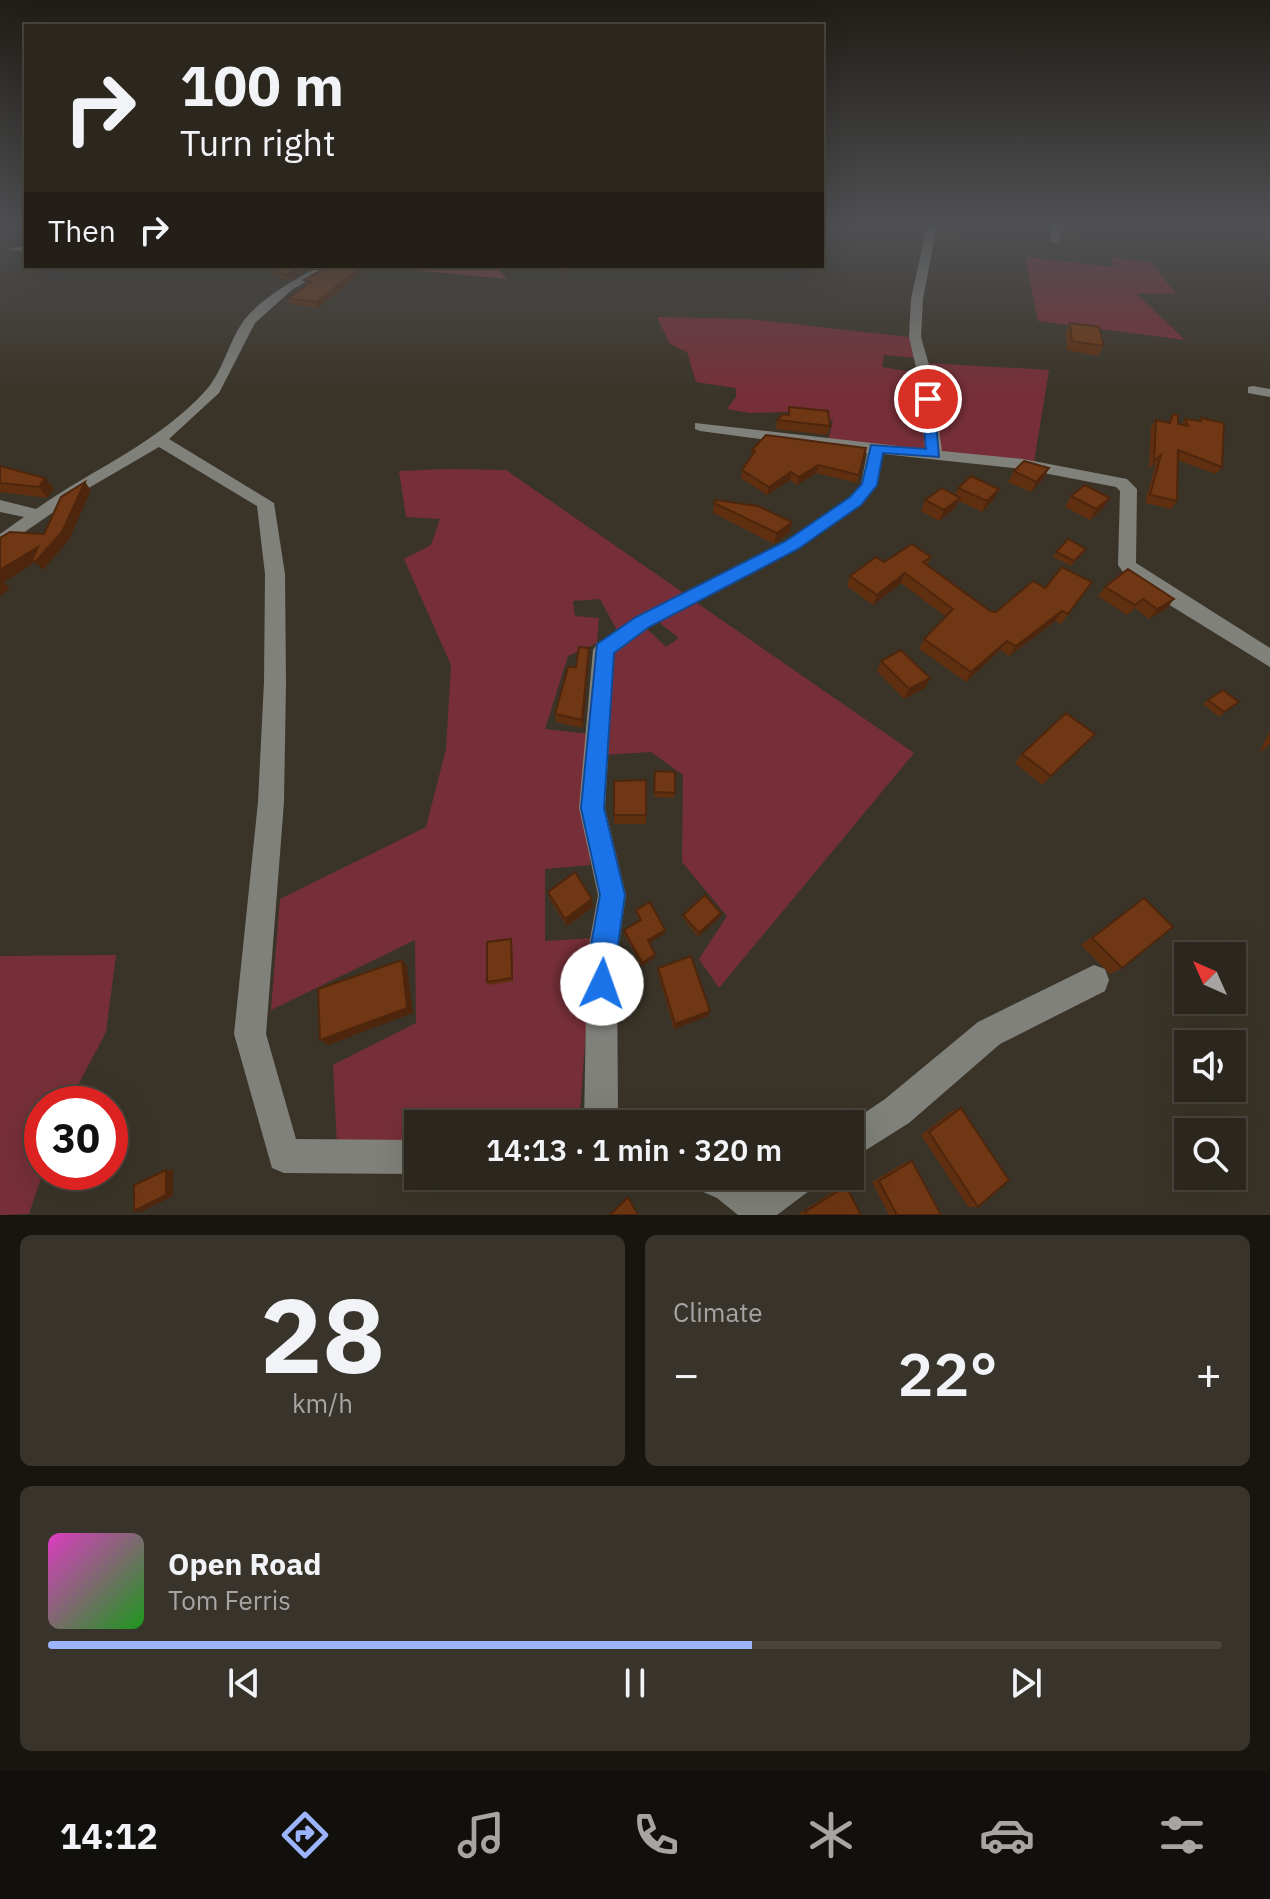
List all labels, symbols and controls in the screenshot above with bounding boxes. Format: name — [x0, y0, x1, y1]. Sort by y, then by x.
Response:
text: 100 m — [180, 49, 344, 121]
icon: right — [48, 56, 152, 160]
text: Turn right — [180, 119, 336, 166]
icon: right — [132, 208, 176, 252]
text: Then — [48, 211, 116, 250]
pin — [894, 365, 962, 433]
icon: arrive — [906, 377, 950, 421]
position arrow — [560, 942, 644, 1026]
north arrow — [1174, 942, 1246, 1014]
map controls — [1174, 942, 1246, 1190]
button: sound — [1174, 1030, 1246, 1102]
speed limit sign: 30 — [24, 1086, 128, 1190]
button: search — [1174, 1118, 1246, 1190]
text: 14:13 · 1 min · 320 m — [486, 1130, 782, 1169]
text: 28 — [260, 1266, 385, 1402]
text: Climate — [673, 1295, 763, 1329]
text: 22° — [897, 1334, 998, 1413]
text: − — [673, 1345, 699, 1402]
text: + — [1196, 1345, 1222, 1402]
text: km/h — [292, 1386, 353, 1420]
text: Open Road — [168, 1544, 321, 1583]
text: Tom Ferris — [168, 1583, 291, 1617]
icon: previous — [222, 1661, 266, 1705]
icon: pause — [613, 1661, 657, 1705]
icon: next — [1004, 1661, 1048, 1705]
icon: directions — [277, 1807, 333, 1863]
icon: music — [453, 1807, 509, 1863]
icon: phone — [628, 1807, 684, 1863]
icon: climate — [803, 1807, 859, 1863]
icon: car — [979, 1807, 1035, 1863]
icon: filters — [1154, 1807, 1210, 1863]
text: 14:12 — [60, 1812, 158, 1859]

